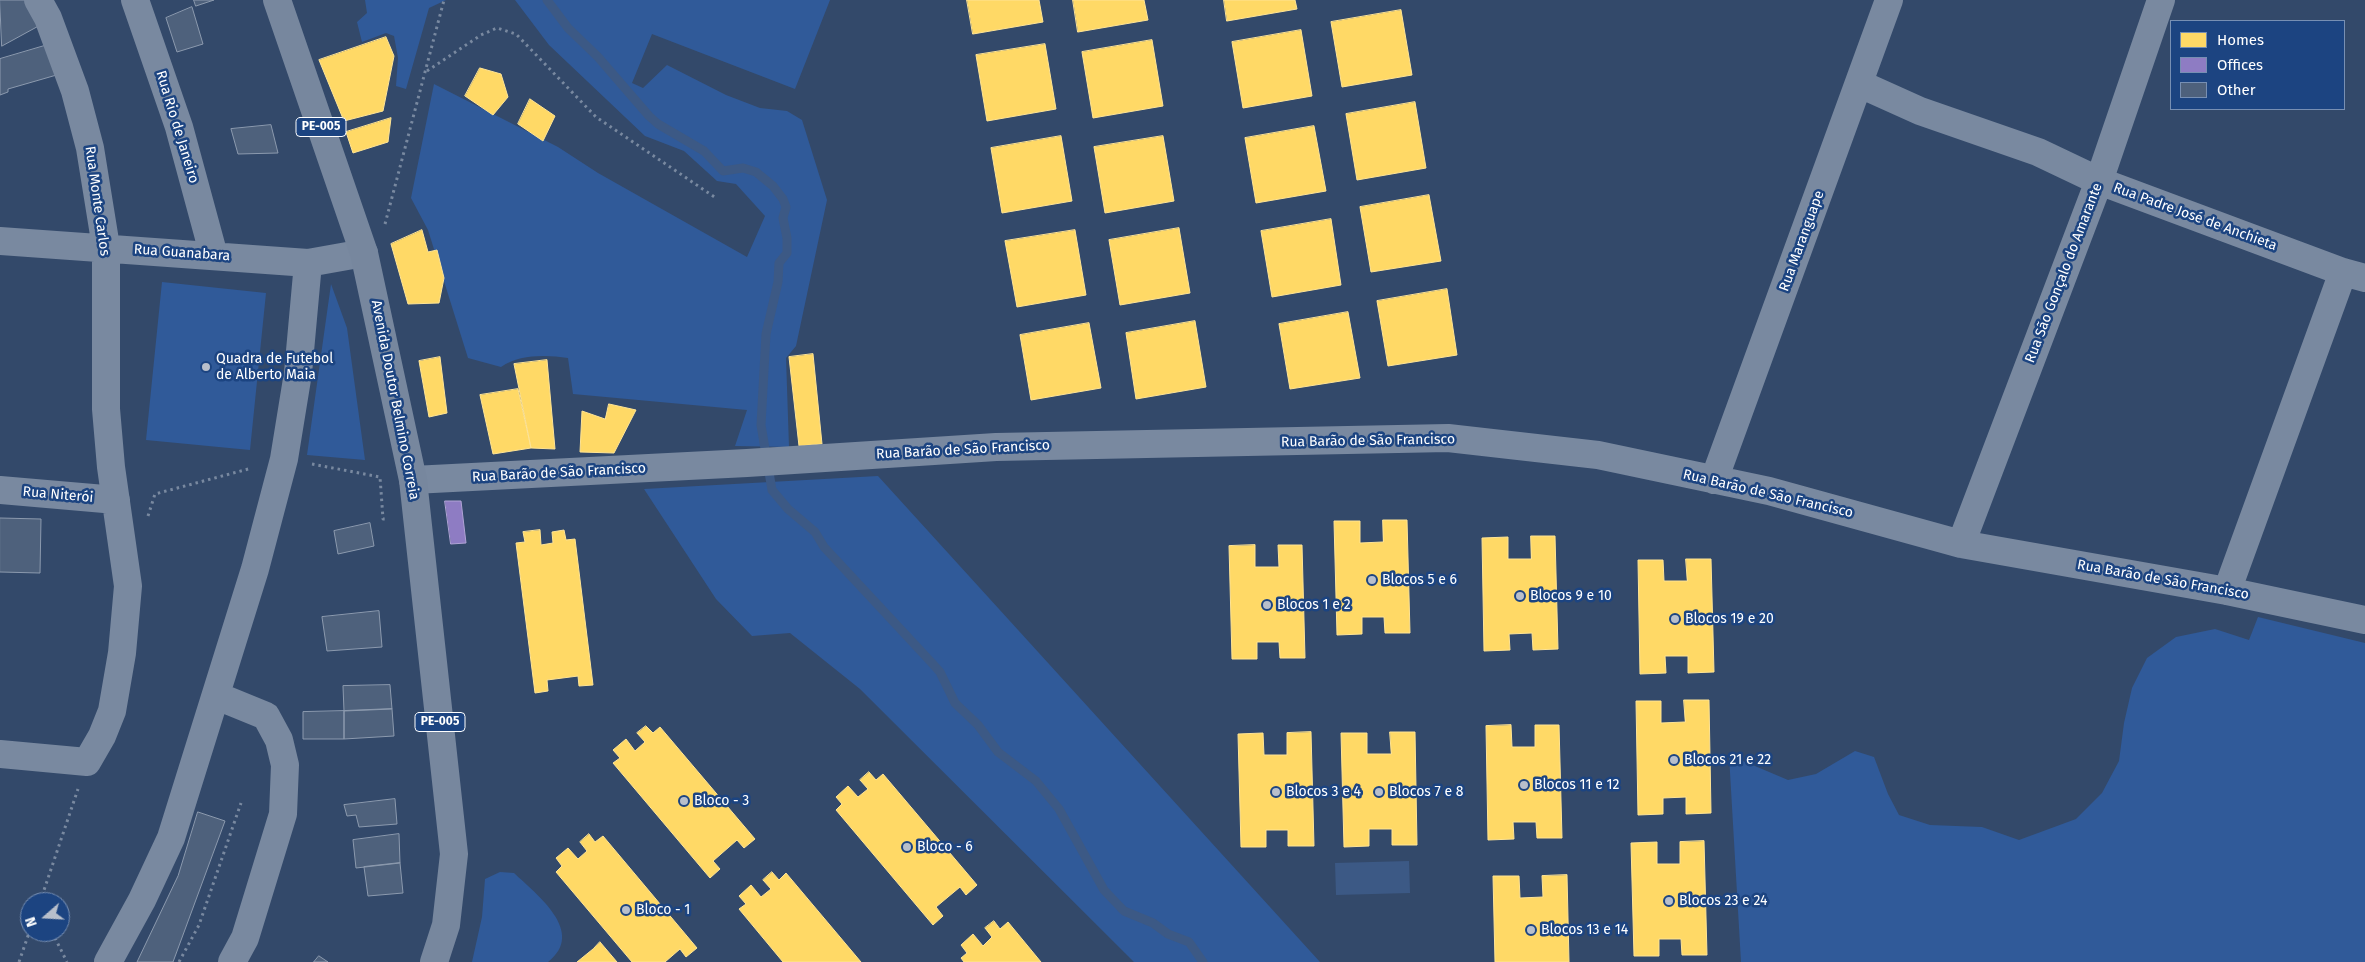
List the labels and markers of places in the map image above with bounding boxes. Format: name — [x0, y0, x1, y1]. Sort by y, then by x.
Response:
place label: Quadra de Futebol de Alberto Maia — [216, 351, 333, 384]
marker: Quadra de Futebol de Alberto Maia — [200, 361, 212, 373]
place label: Blocos 5 e 6 — [1382, 572, 1457, 588]
marker: Blocos 5 e 6 — [1366, 574, 1378, 586]
place label: Blocos 9 e 10 — [1530, 588, 1612, 604]
marker: Blocos 9 e 10 — [1514, 590, 1526, 602]
place label: Blocos 1 e 2 — [1277, 597, 1351, 613]
marker: Blocos 1 e 2 — [1261, 599, 1273, 611]
place label: Blocos 19 e 20 — [1685, 611, 1774, 627]
marker: Blocos 19 e 20 — [1669, 613, 1681, 625]
place label: Blocos 21 e 22 — [1684, 752, 1771, 768]
marker: Blocos 21 e 22 — [1668, 754, 1680, 766]
place label: Blocos 11 e 12 — [1534, 777, 1620, 793]
marker: Blocos 11 e 12 — [1518, 779, 1530, 791]
place label: Blocos 3 e 4 — [1286, 784, 1361, 800]
place label: Blocos 7 e 8 — [1389, 784, 1464, 800]
marker: Blocos 3 e 4 — [1270, 786, 1282, 798]
marker: Blocos 7 e 8 — [1373, 786, 1385, 798]
place label: Bloco - 3 — [694, 793, 749, 809]
marker: Bloco - 3 — [678, 795, 690, 807]
place label: Bloco - 6 — [917, 839, 973, 855]
marker: Bloco - 6 — [901, 841, 913, 853]
place label: Blocos 23 e 24 — [1679, 893, 1767, 909]
marker: Blocos 23 e 24 — [1663, 895, 1675, 907]
place label: Bloco - 1 — [636, 902, 690, 918]
marker: Bloco - 1 — [620, 904, 632, 916]
place label: Blocos 13 e 14 — [1541, 922, 1628, 938]
marker: Blocos 13 e 14 — [1525, 924, 1537, 936]

